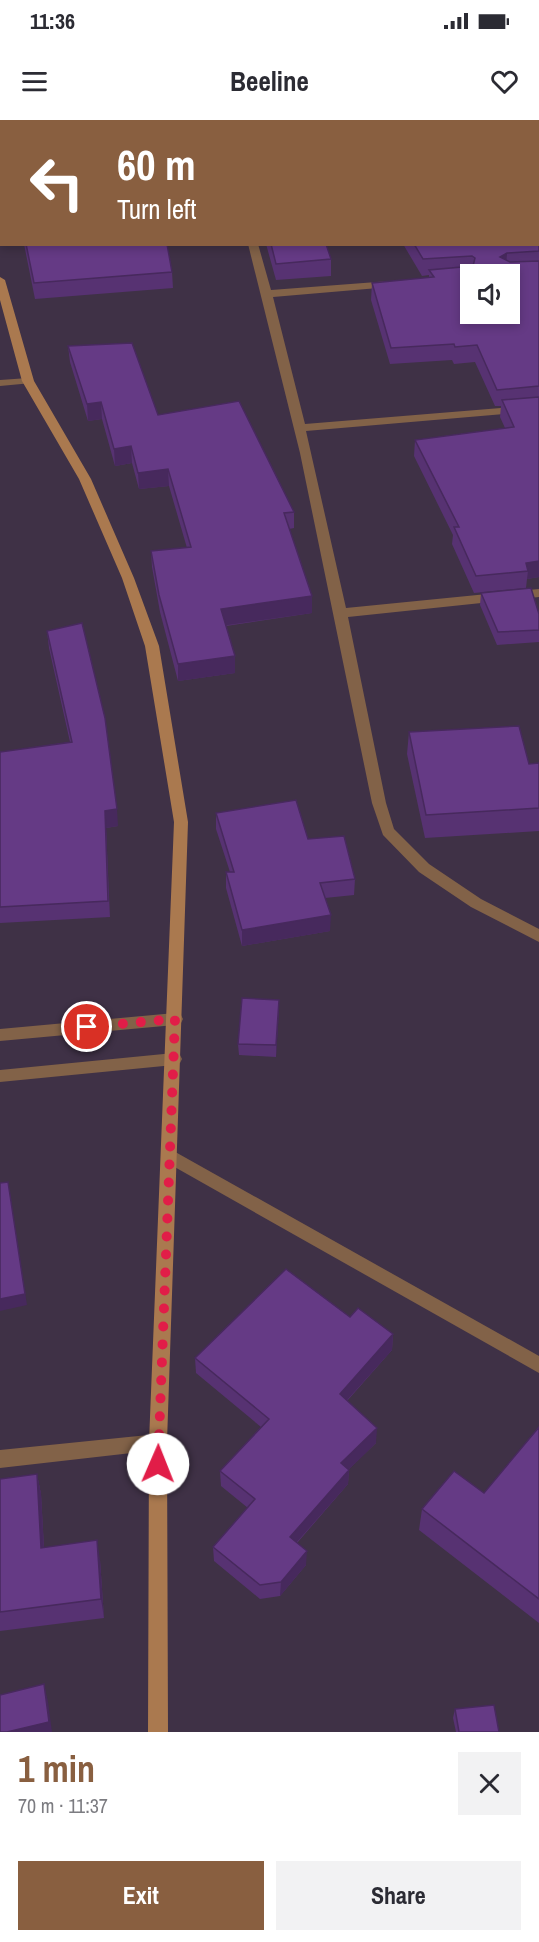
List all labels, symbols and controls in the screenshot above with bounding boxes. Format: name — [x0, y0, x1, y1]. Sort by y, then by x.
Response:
text: 11:36 — [30, 6, 75, 36]
text: Beeline — [230, 63, 309, 99]
icon: menu — [18, 65, 51, 98]
icon: heart — [488, 65, 521, 98]
text: 60 m — [117, 137, 196, 193]
icon: left — [18, 144, 96, 222]
text: Turn left — [117, 191, 196, 227]
map controls — [460, 264, 520, 324]
button: sound — [460, 264, 520, 324]
pin — [61, 1001, 112, 1052]
icon: arrive — [70, 1010, 103, 1043]
position arrow — [126, 1432, 190, 1496]
text: 1 min — [18, 1745, 95, 1793]
button: close — [458, 1752, 521, 1815]
text: 70 m · 11:37 — [18, 1792, 108, 1819]
button: Exit — [18, 1861, 264, 1930]
button: Share — [276, 1861, 521, 1930]

